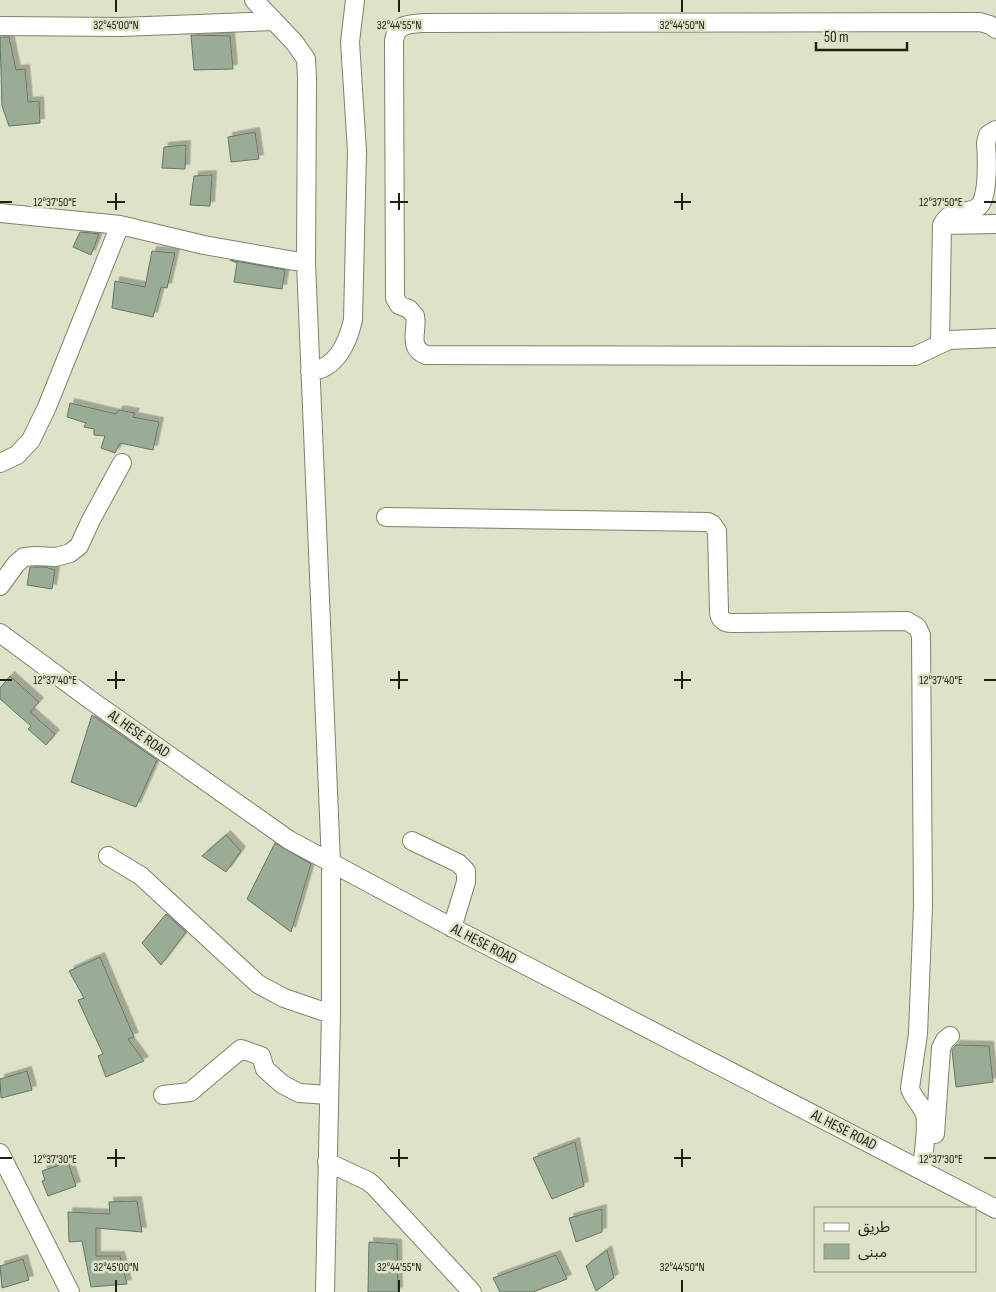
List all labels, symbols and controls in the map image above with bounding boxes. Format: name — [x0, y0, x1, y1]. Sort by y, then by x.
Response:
text: 32°45'00"N — [93, 18, 139, 33]
text: 32°44'55"N — [377, 18, 421, 33]
text: 32°44'50"N — [659, 18, 705, 33]
scale bar — [816, 20, 907, 52]
text: 50 m — [824, 28, 849, 47]
text: 12°37'50"E — [33, 195, 77, 210]
text: 12°37'50"E — [919, 195, 963, 210]
text: 12°37'40"E — [33, 673, 77, 688]
text: 12°37'40"E — [919, 673, 963, 688]
street label: AL HESE ROAD — [104, 705, 174, 762]
street label: AL HESE ROAD — [447, 919, 520, 969]
street label: AL HESE ROAD — [807, 1105, 880, 1155]
text: 12°37'30"E — [33, 1152, 77, 1167]
text: 12°37'30"E — [919, 1152, 963, 1167]
legend — [814, 1207, 976, 1272]
text: طريق — [858, 1218, 890, 1237]
text: مبنى — [858, 1243, 887, 1262]
text: 32°45'00"N — [93, 1260, 139, 1275]
text: 32°44'55"N — [377, 1260, 421, 1275]
text: 32°44'50"N — [659, 1260, 705, 1275]

